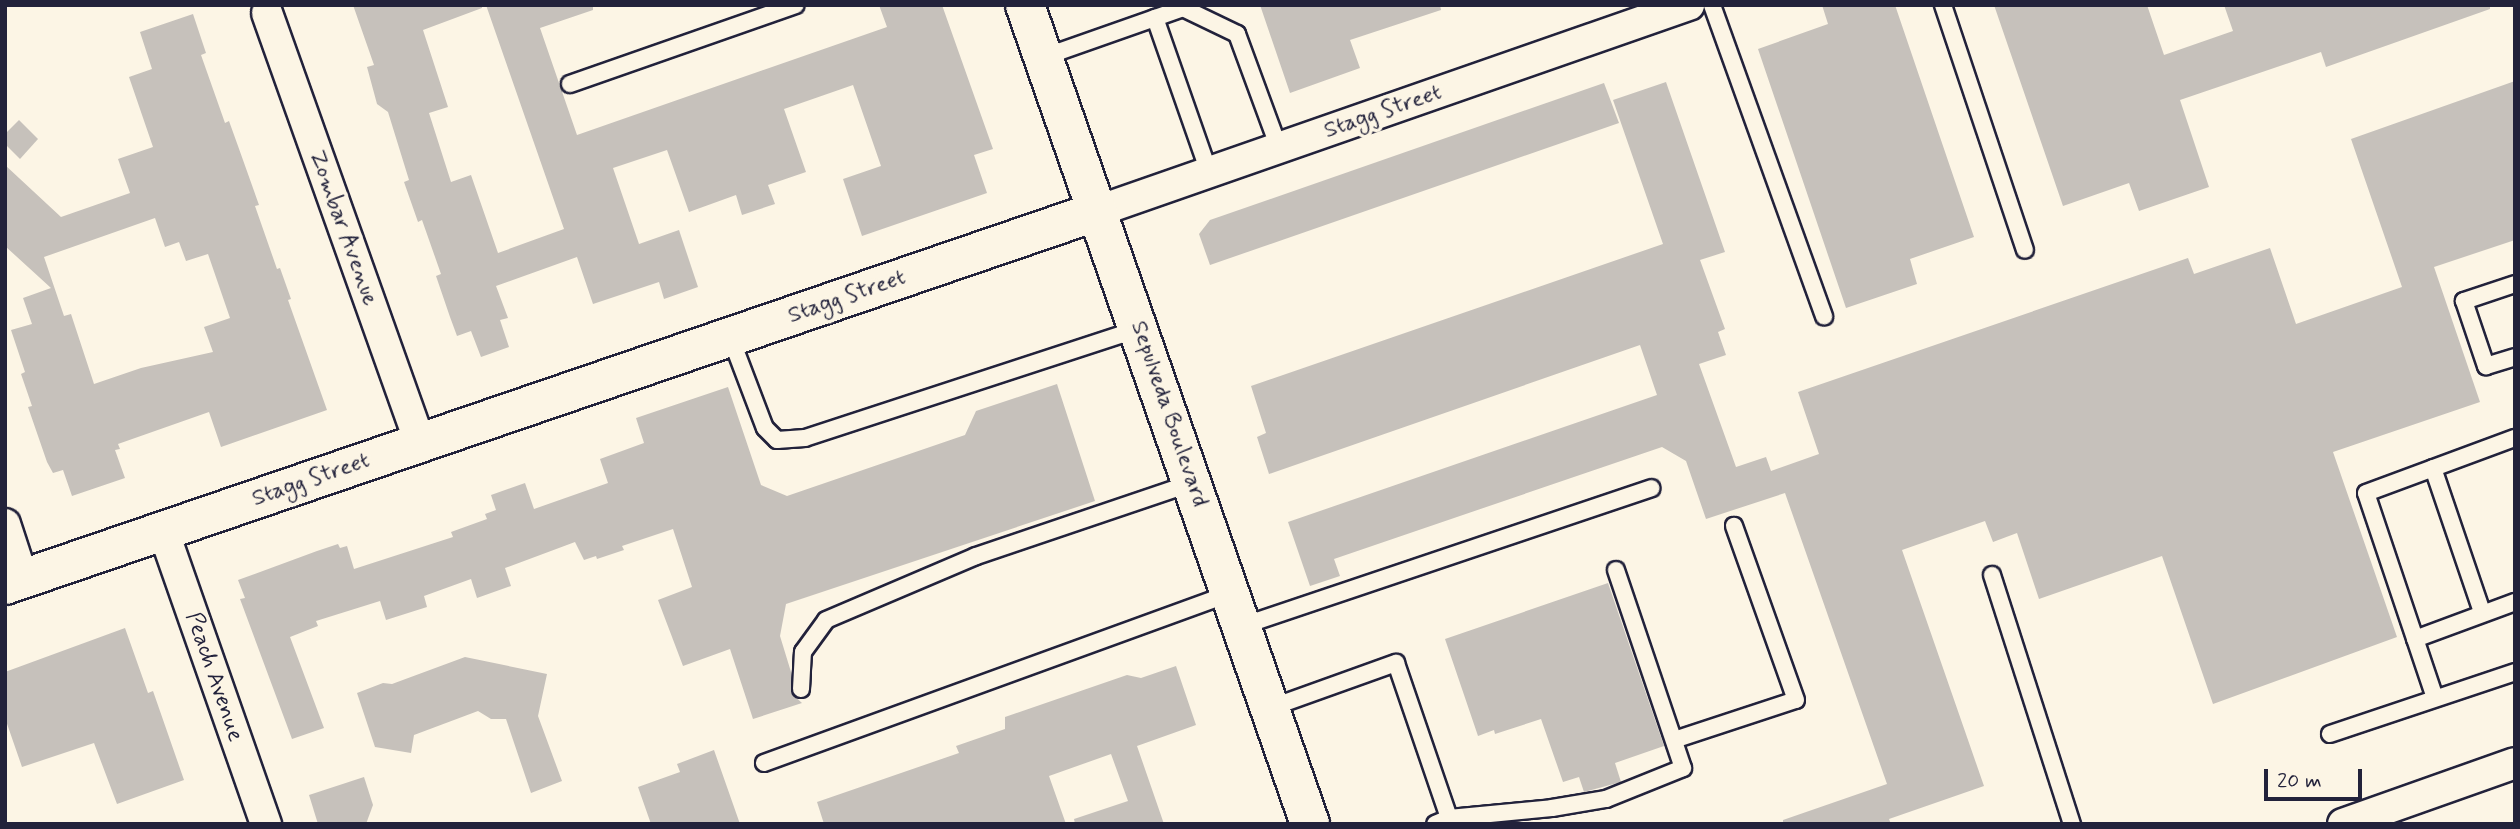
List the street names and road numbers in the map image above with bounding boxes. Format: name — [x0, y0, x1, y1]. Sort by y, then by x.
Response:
street label: Stagg Street — [1319, 78, 1447, 146]
street label: Zombar Avenue — [303, 148, 383, 308]
street label: Stagg Street — [783, 263, 911, 331]
street label: Sepulveda Boulevard — [1125, 320, 1213, 508]
street label: Stagg Street — [247, 446, 375, 514]
street label: Peach Avenue — [179, 609, 249, 745]

